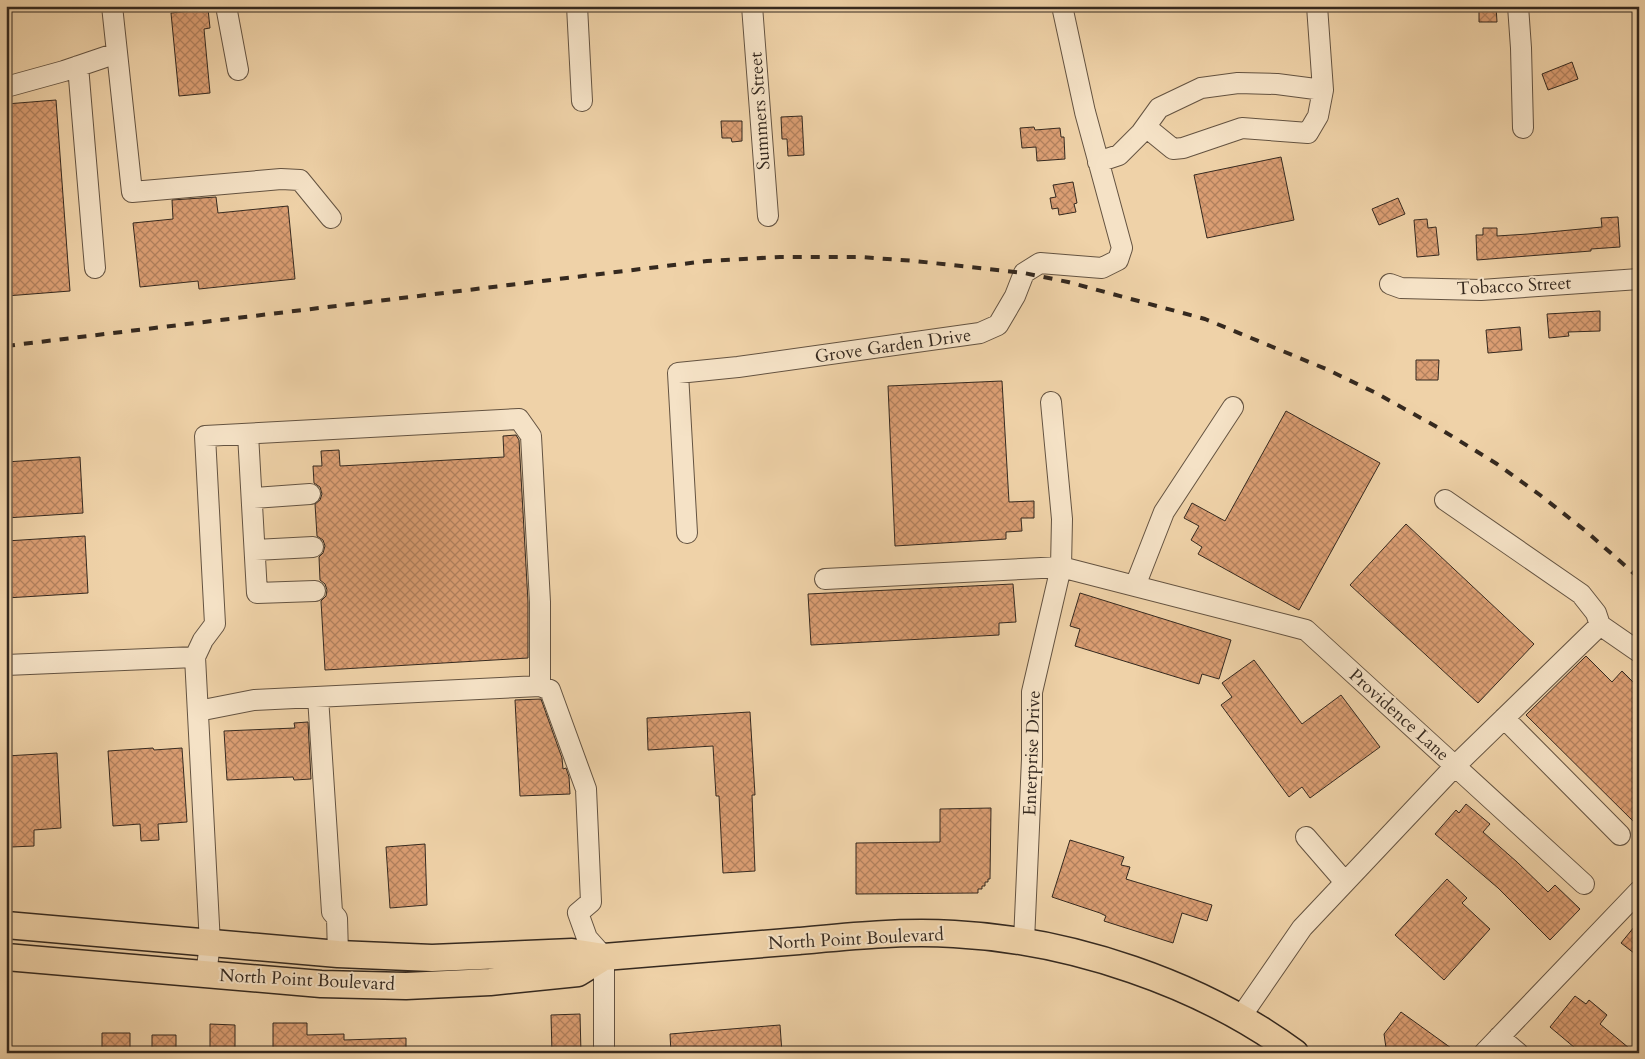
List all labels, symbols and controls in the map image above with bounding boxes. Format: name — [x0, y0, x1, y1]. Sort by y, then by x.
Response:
street label: Summers Street — [743, 51, 777, 171]
street label: Tobacco Street — [1456, 271, 1572, 301]
street label: Grove Garden Drive — [813, 323, 973, 369]
street label: Providence Lane — [1343, 663, 1455, 767]
street label: Enterprise Drive — [1017, 690, 1047, 816]
street label: North Point Boulevard — [768, 922, 945, 956]
street label: North Point Boulevard — [219, 963, 396, 997]

